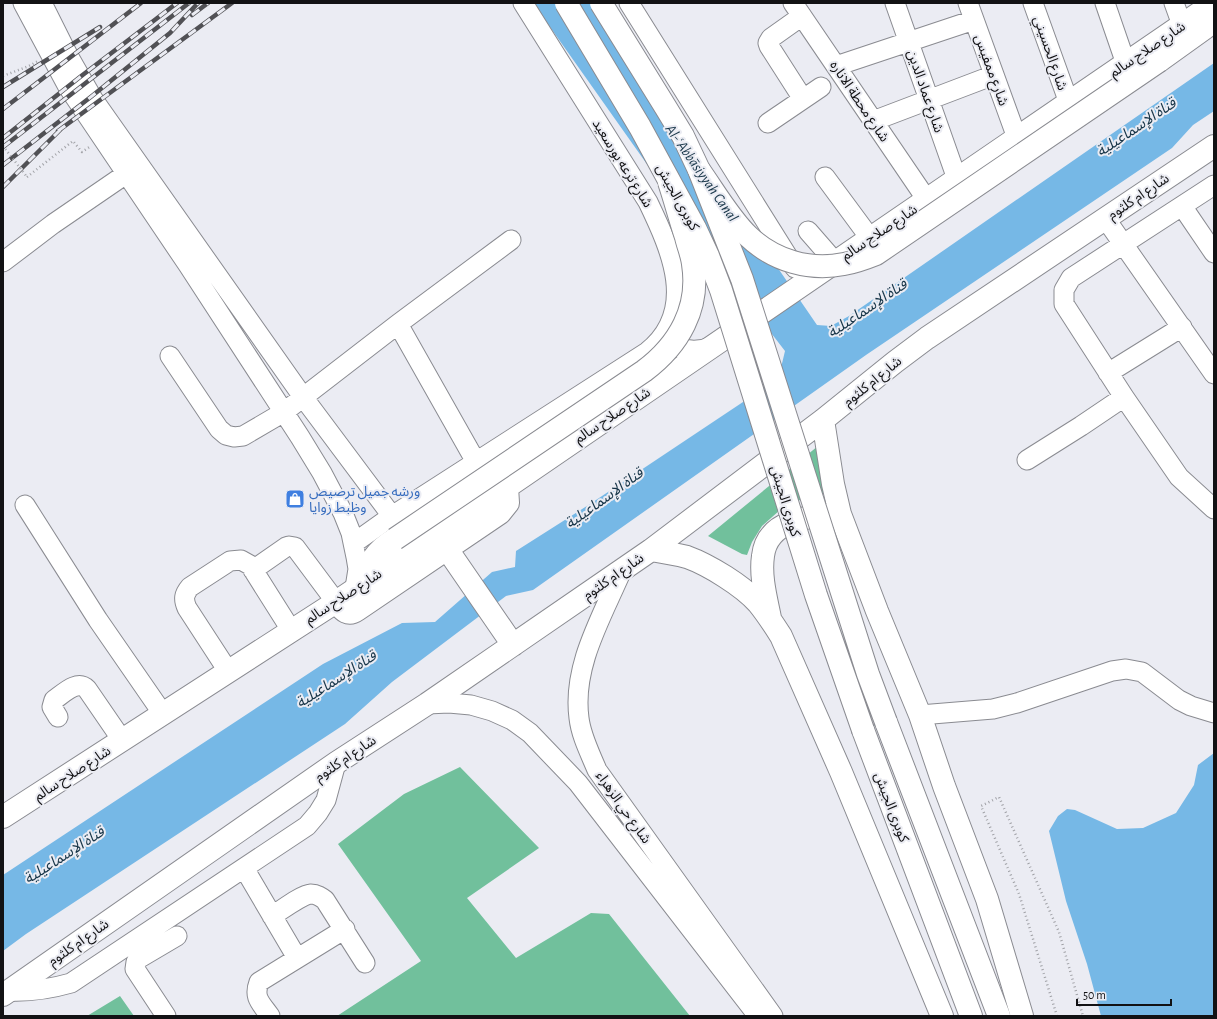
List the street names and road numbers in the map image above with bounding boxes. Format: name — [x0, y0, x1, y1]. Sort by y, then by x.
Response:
street label: شارع الحسيني — [1028, 14, 1069, 93]
street label: شارع صلاح سالم — [1107, 19, 1190, 83]
street label: شارع ممفيس — [969, 33, 1010, 109]
street label: شارع عماد الدين — [901, 48, 946, 136]
street label: شارع محطة الاناره — [824, 58, 891, 146]
street label: شارع ترعه بورسعيد — [587, 117, 655, 212]
street label: كوبرى الجيش — [652, 162, 701, 234]
street label: شارع ام كلثوم — [1105, 171, 1173, 225]
street label: شارع صلاح سالم — [839, 202, 922, 266]
street label: شارع ام كلثوم — [841, 354, 906, 412]
street label: شارع صلاح سالم — [572, 385, 655, 449]
street label: كوبرى الجيش — [767, 464, 803, 539]
street label: شارع ام كلثوم — [581, 551, 648, 605]
street label: شارع صلاح سالم — [303, 567, 386, 629]
street label: شارع ام كلثوم — [312, 733, 380, 787]
street label: شارع صلاح سالم — [32, 744, 115, 806]
street label: شارع حي الزهراء — [590, 769, 653, 848]
street label: كوبرى الجيش — [870, 771, 911, 845]
street label: شارع ام كلثوم — [46, 917, 113, 971]

